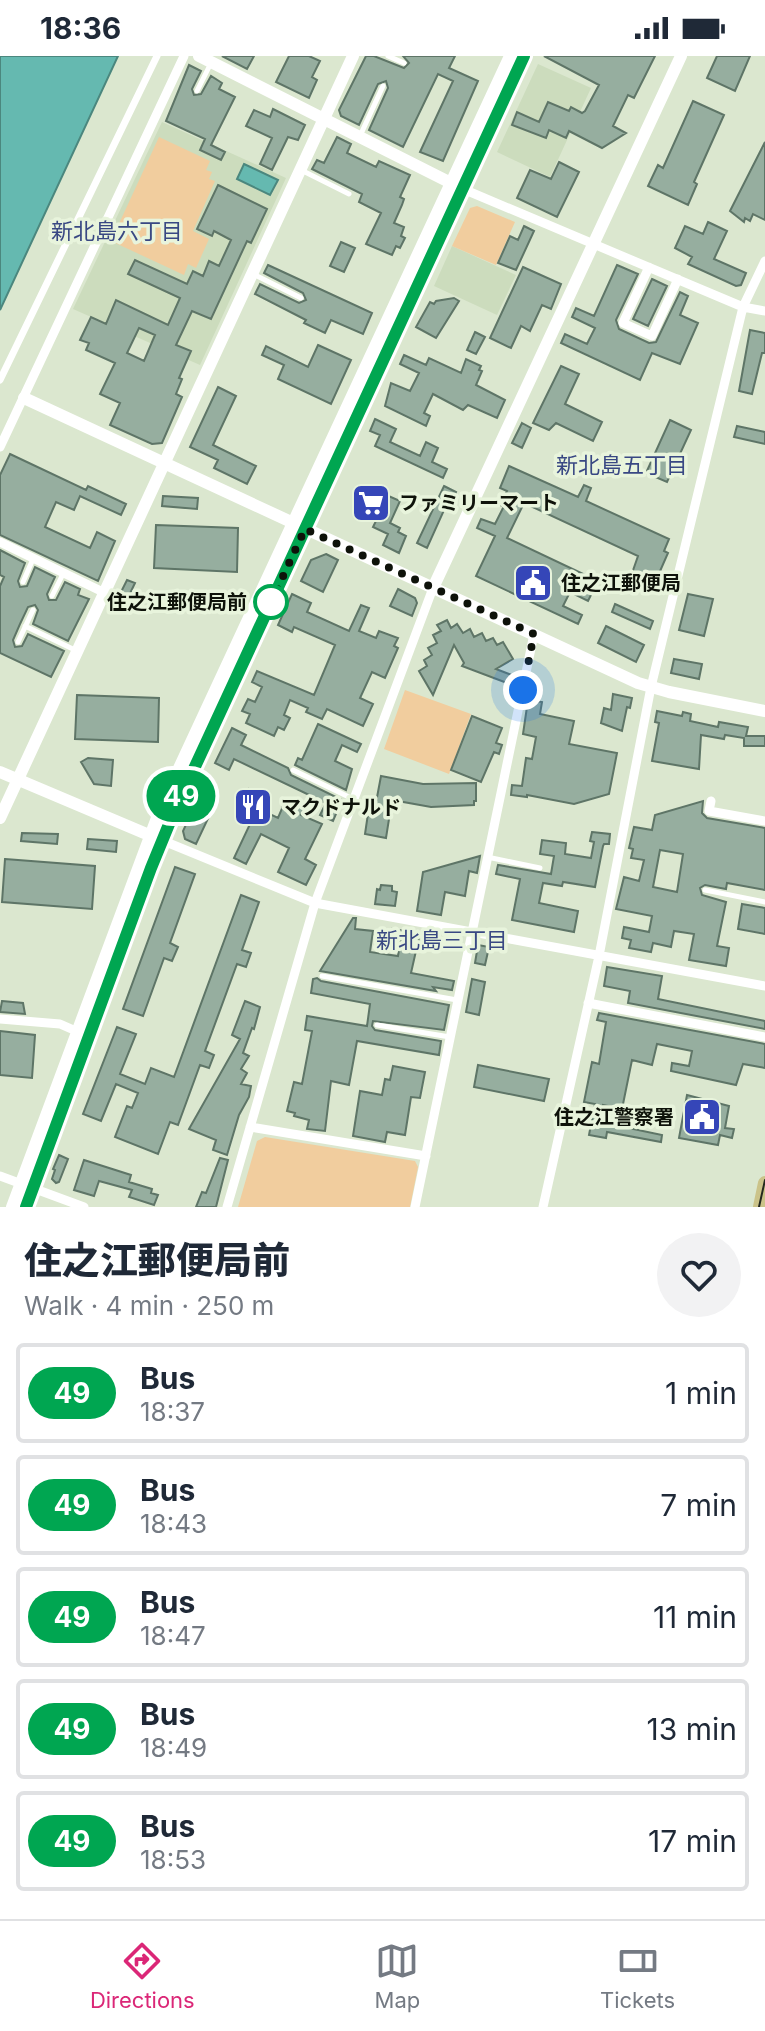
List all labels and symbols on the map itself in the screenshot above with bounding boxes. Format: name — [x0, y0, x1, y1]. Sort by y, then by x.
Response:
district label: 新北島六丁目 — [51, 218, 183, 244]
district label: 新北島五丁目 — [556, 452, 688, 478]
supermarket icon: ファミリーマート — [350, 482, 392, 524]
place label: ファミリーマート — [399, 491, 559, 515]
public building icon: 住之江郵便局 — [512, 562, 554, 604]
place label: 住之江郵便局 — [561, 571, 681, 595]
marker: 住之江郵便局前 — [254, 585, 288, 619]
place label: 住之江郵便局前 — [107, 590, 247, 614]
your location — [503, 670, 543, 710]
line badge: 49 — [145, 770, 217, 822]
restaurant icon: マクドナルド — [232, 786, 274, 828]
place label: マクドナルド — [281, 795, 401, 819]
district label: 新北島三丁目 — [376, 927, 508, 953]
public building icon: 住之江警察署 — [681, 1096, 723, 1138]
place label: 住之江警察署 — [554, 1105, 674, 1129]

